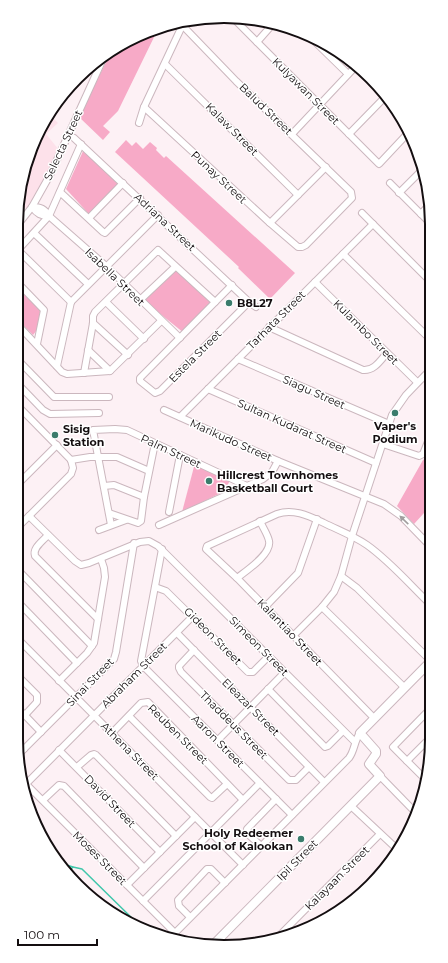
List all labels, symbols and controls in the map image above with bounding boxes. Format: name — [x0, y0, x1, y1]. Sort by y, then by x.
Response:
street label: Kulyawan Street — [269, 54, 343, 128]
street label: Balud Street — [236, 80, 296, 138]
street label: Kalaw Street — [203, 100, 262, 159]
street label: Selecta Street — [41, 107, 86, 182]
street label: Punay Street — [188, 148, 250, 207]
street label: Adriana Street — [131, 190, 199, 254]
street label: Isabella Street — [82, 245, 148, 309]
street label: Tarhata Street — [244, 287, 309, 352]
place label: B8L27 — [237, 296, 273, 310]
street label: Kulambo Street — [330, 296, 402, 368]
marker: B8L27 — [224, 298, 234, 308]
street label: Estela Street — [166, 326, 225, 385]
street label: Siagu Street — [280, 372, 348, 412]
street label: Sultan Kudarat Street — [235, 396, 349, 457]
marker: Vaper's Podium — [390, 408, 400, 418]
street label: Marikudo Street — [188, 416, 275, 465]
place label: Vaper's Podium — [372, 419, 418, 446]
place label: Sisig Station — [63, 422, 104, 449]
marker: Sisig Station — [50, 430, 60, 440]
street label: Palm Street — [139, 431, 204, 471]
place label: Hillcrest Townhomes Basketball Court — [217, 468, 338, 495]
marker: Hillcrest Townhomes Basketball Court — [204, 476, 214, 486]
one-way arrow — [399, 515, 409, 525]
street label: Kalantiao Street — [254, 595, 326, 669]
street label: Gideon Street — [181, 604, 245, 668]
street label: Simeon Street — [226, 613, 292, 679]
street label: Abraham Street — [98, 639, 170, 711]
street label: Sinai Street — [63, 654, 117, 709]
street label: Eleazar Street — [219, 675, 283, 739]
street label: Thaddeus Street — [197, 688, 271, 762]
street label: Reuben Street — [145, 701, 211, 767]
street label: Aaron Street — [189, 712, 248, 771]
street label: Athena Street — [98, 719, 162, 783]
street label: David Street — [81, 772, 139, 831]
place label: Holy Redeemer School of Kalookan — [182, 826, 293, 853]
street label: Moses Street — [70, 828, 130, 888]
marker: Holy Redeemer School of Kalookan — [296, 834, 306, 844]
street label: Ipil Street — [273, 836, 321, 884]
street label: Kalayaan Street — [302, 842, 373, 913]
scale bar — [18, 921, 97, 947]
text: 100 m — [24, 927, 60, 942]

